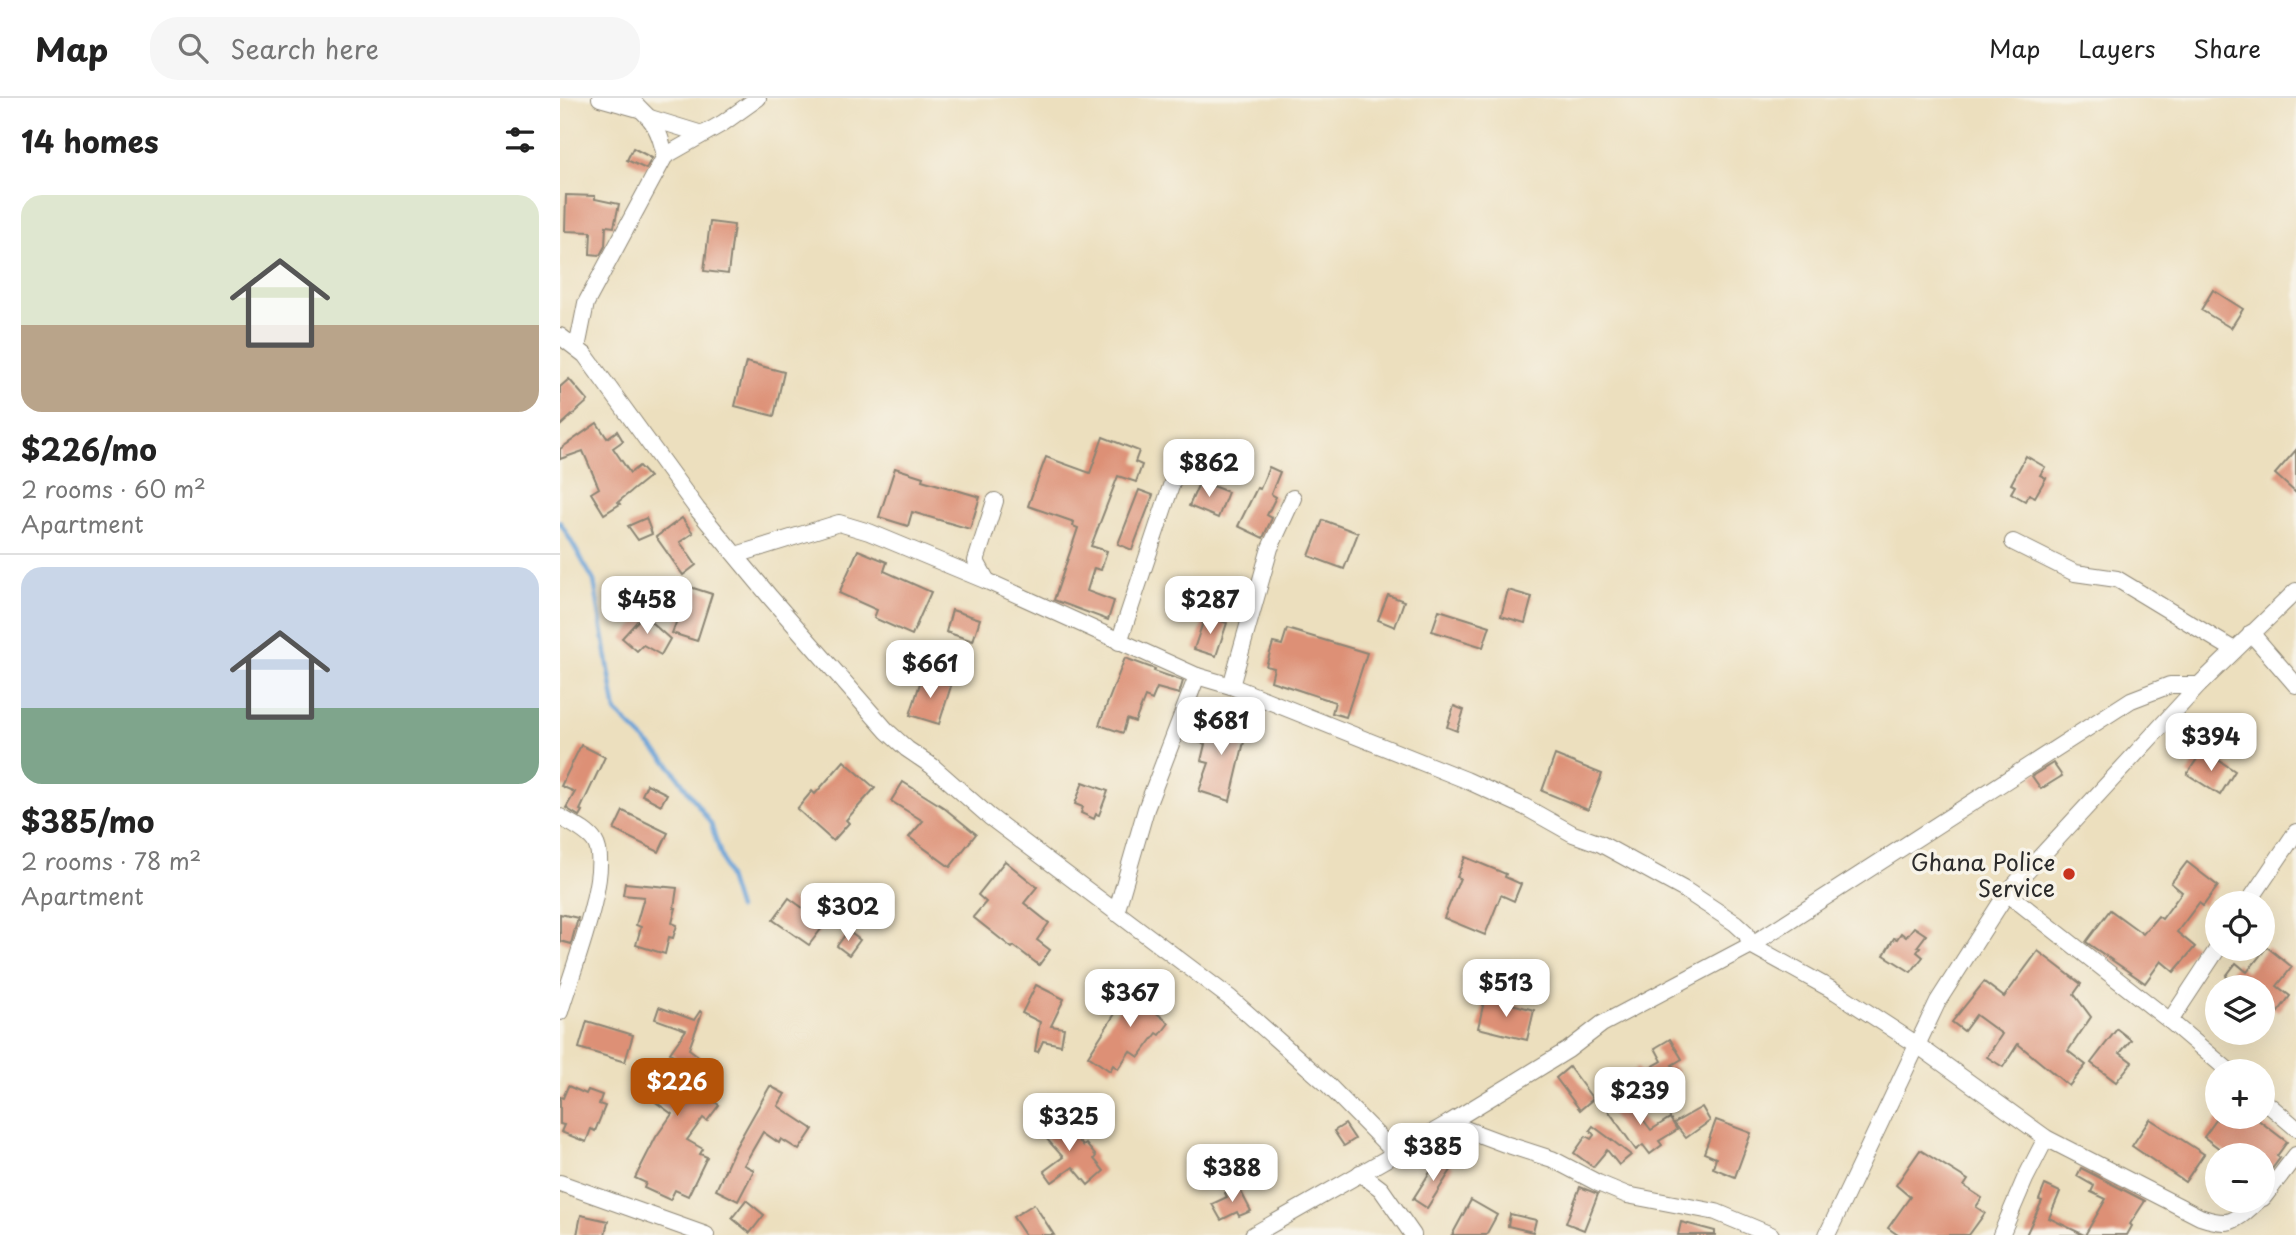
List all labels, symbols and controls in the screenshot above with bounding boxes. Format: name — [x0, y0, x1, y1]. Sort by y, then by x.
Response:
search box — [150, 17, 640, 80]
text: Map — [35, 23, 108, 73]
icon: search — [174, 29, 212, 67]
text: Search here — [230, 29, 379, 68]
text: Map — [1989, 30, 2040, 66]
text: Layers — [2078, 30, 2155, 66]
text: Share — [2193, 30, 2261, 66]
text: 14 homes — [21, 118, 159, 163]
icon: filters — [501, 121, 539, 159]
icon: home — [217, 240, 343, 366]
text: $226/mo — [21, 426, 157, 471]
pin: $862 — [1168, 440, 1250, 499]
text: $862 — [1179, 444, 1239, 479]
text: 2 rooms · 60 m² — [21, 471, 206, 506]
text: Apartment — [21, 506, 144, 541]
pin: $458 — [606, 576, 688, 636]
pin: $287 — [1169, 576, 1251, 636]
text: $458 — [617, 581, 677, 616]
text: $287 — [1181, 581, 1239, 616]
icon: home — [217, 612, 343, 738]
pin: $661 — [889, 640, 971, 700]
text: $661 — [902, 645, 958, 680]
pin: $681 — [1180, 698, 1262, 757]
text: $681 — [1193, 702, 1249, 737]
pin: $394 — [2170, 714, 2252, 773]
text: $394 — [2182, 718, 2240, 753]
text: $385/mo — [21, 798, 155, 843]
text: 2 rooms · 78 m² — [21, 843, 201, 878]
place label: Ghana Police Service — [1911, 844, 2055, 905]
marker: Ghana Police Service — [2061, 866, 2077, 882]
text: Apartment — [21, 878, 144, 913]
pin: $302 — [807, 884, 889, 943]
text: $302 — [817, 888, 879, 923]
map controls — [2205, 891, 2275, 1213]
button: locate — [2205, 891, 2275, 961]
pin: $513 — [1465, 960, 1547, 1019]
text: $513 — [1479, 964, 1533, 999]
pin: $367 — [1089, 970, 1171, 1029]
text: $367 — [1101, 974, 1159, 1009]
button: layers — [2205, 975, 2275, 1045]
pin: $226 — [636, 1058, 718, 1118]
button: + — [2205, 1059, 2275, 1129]
text: $226 — [647, 1063, 707, 1098]
pin: $239 — [1599, 1068, 1681, 1127]
text: $239 — [1610, 1072, 1670, 1107]
pin: $325 — [1028, 1094, 1110, 1153]
text: $325 — [1039, 1098, 1099, 1133]
pin: $385 — [1392, 1124, 1474, 1183]
text: $385 — [1404, 1128, 1462, 1163]
button: − — [2205, 1143, 2275, 1213]
pin: $388 — [1191, 1144, 1273, 1204]
text: $388 — [1203, 1149, 1261, 1184]

